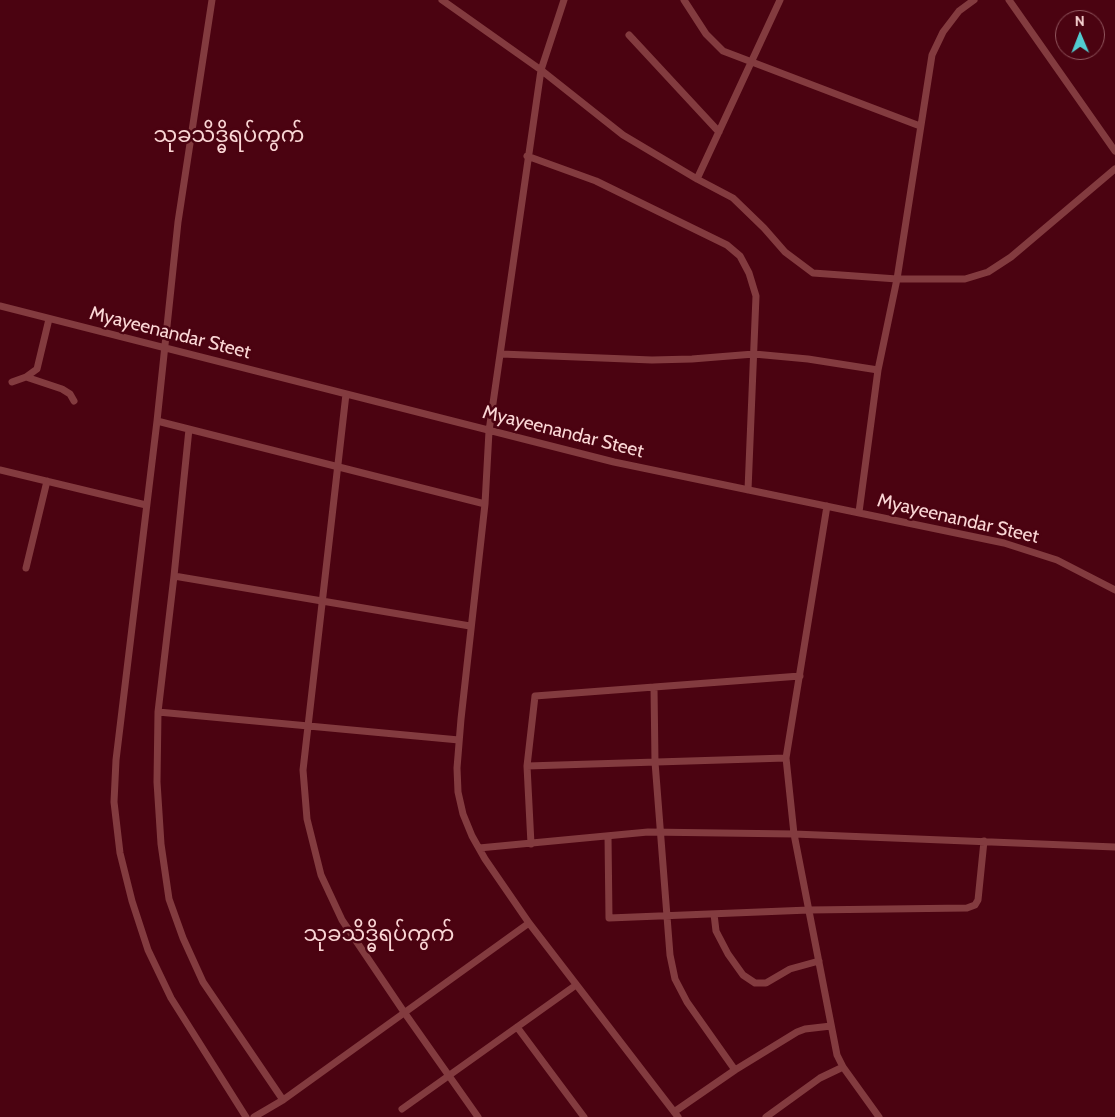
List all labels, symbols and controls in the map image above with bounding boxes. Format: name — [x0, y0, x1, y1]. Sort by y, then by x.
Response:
north arrow — [1055, 10, 1105, 60]
text: N — [1075, 12, 1085, 30]
district label: သုခသိဒ္ဓိရပ်ကွက် — [154, 123, 304, 149]
street label: Myayeenandar Steet — [87, 302, 253, 364]
street label: Myayeenandar Steet — [480, 401, 646, 463]
street label: Myayeenandar Steet — [875, 489, 1041, 549]
district label: သုခသိဒ္ဓိရပ်ကွက် — [304, 922, 454, 948]

